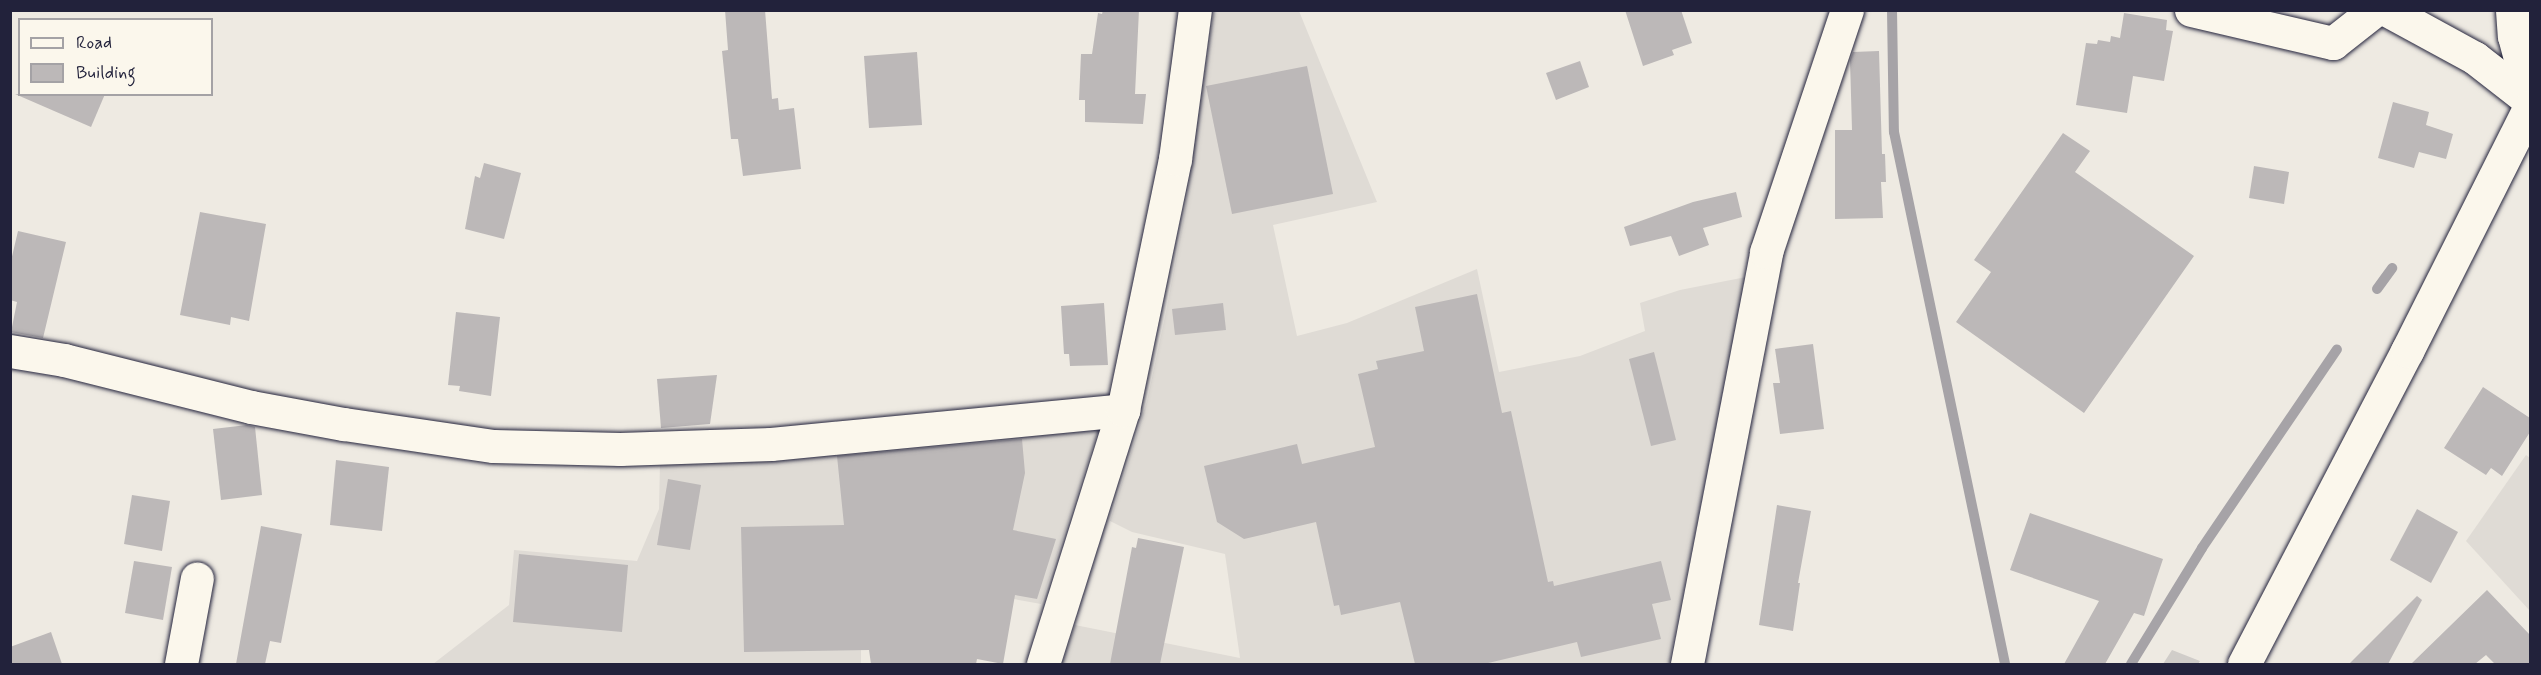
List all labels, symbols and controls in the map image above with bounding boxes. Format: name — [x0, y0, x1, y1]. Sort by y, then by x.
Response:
legend — [18, 18, 213, 96]
text: Road — [76, 31, 112, 55]
text: Building — [76, 61, 136, 85]

